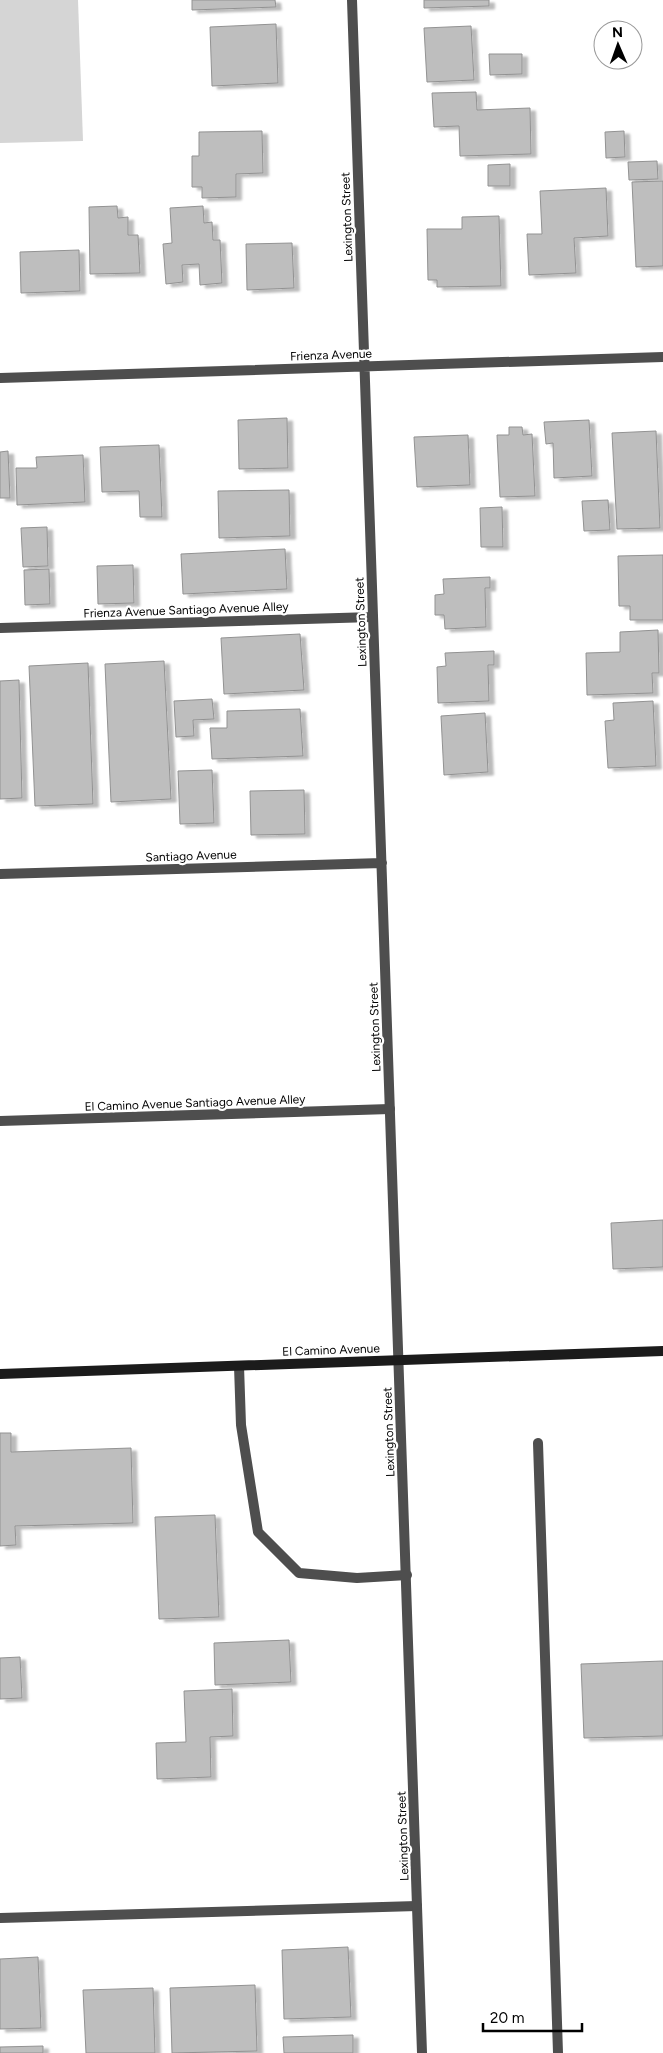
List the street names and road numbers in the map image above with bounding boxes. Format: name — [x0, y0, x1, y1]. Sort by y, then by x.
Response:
street label: Lexington Street — [338, 171, 356, 262]
street label: Frienza Avenue — [290, 347, 373, 363]
street label: Lexington Street — [352, 576, 370, 667]
street label: Frienza Avenue Santiago Avenue Alley — [83, 599, 289, 621]
street label: Santiago Avenue — [145, 847, 237, 865]
street label: Lexington Street — [366, 981, 384, 1072]
street label: El Camino Avenue Santiago Avenue Alley — [84, 1092, 306, 1114]
street label: El Camino Avenue — [282, 1341, 380, 1359]
street label: Lexington Street — [380, 1386, 398, 1477]
street label: Lexington Street — [394, 1790, 412, 1881]

